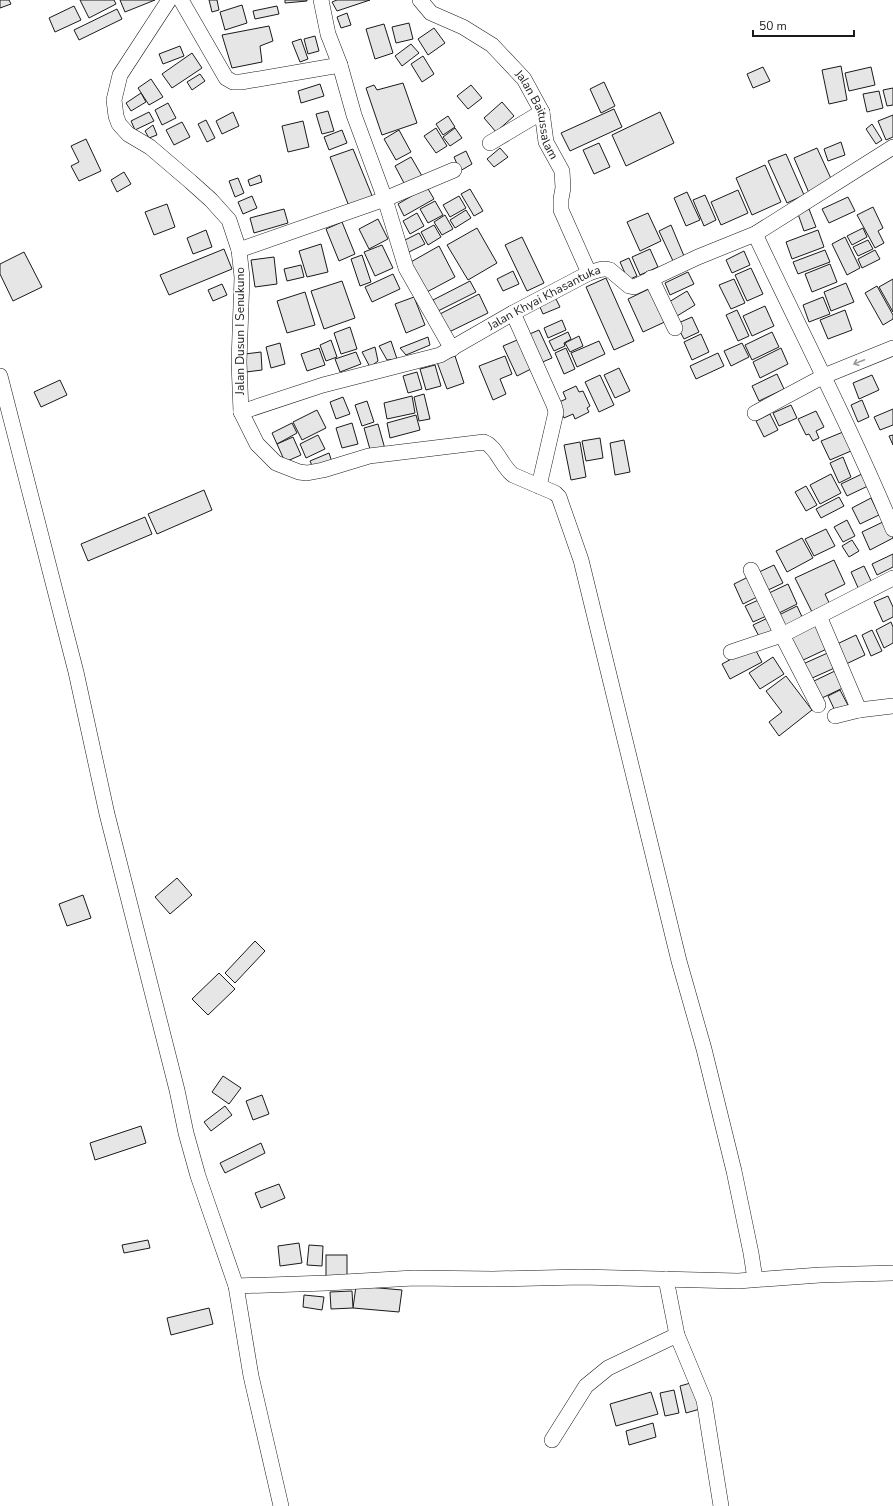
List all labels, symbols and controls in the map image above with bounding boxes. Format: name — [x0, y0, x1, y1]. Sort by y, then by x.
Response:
scale bar — [753, 12, 854, 38]
text: 50 m — [759, 18, 787, 34]
street label: Jalan Baitussalam — [511, 65, 562, 162]
street label: Jalan Khyai Khasantuka — [484, 262, 602, 334]
street label: Jalan Dusun I Senukuno — [232, 267, 248, 396]
one-way arrow — [853, 359, 865, 366]

